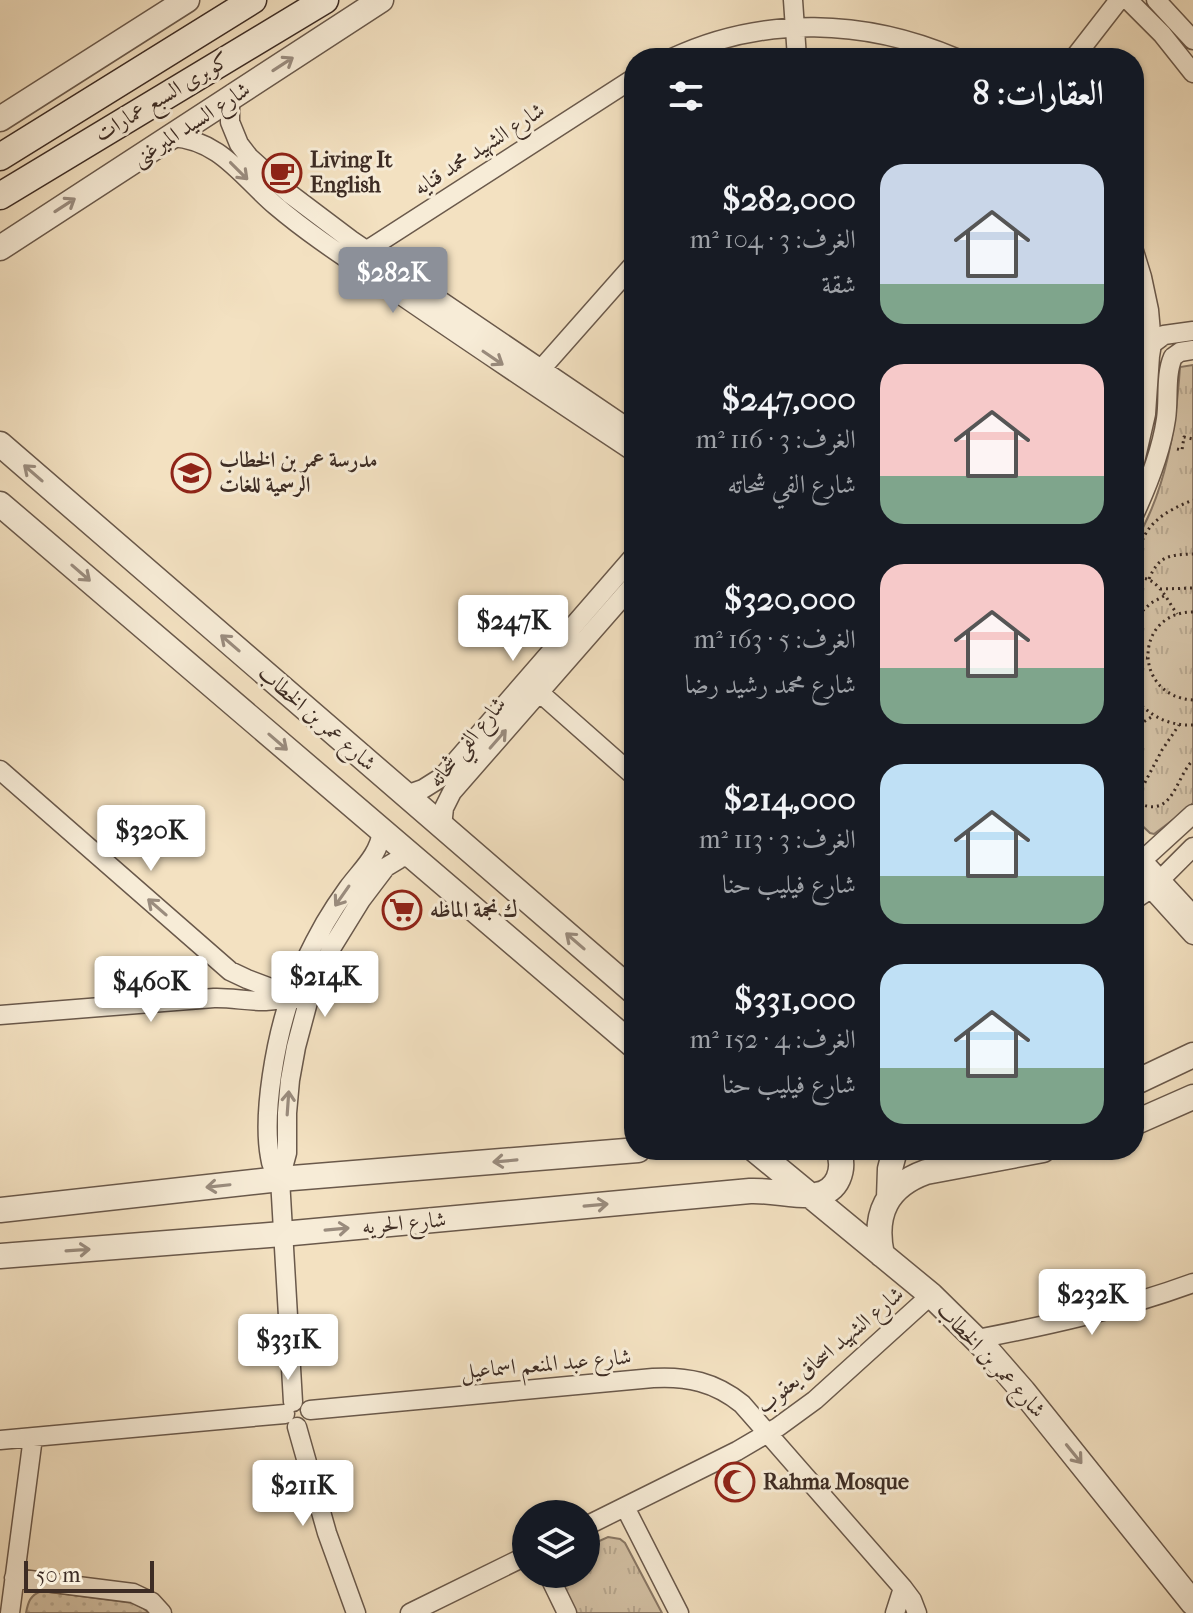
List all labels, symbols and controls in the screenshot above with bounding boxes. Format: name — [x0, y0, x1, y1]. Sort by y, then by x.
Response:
street label: كوبرى السبع عمارات — [90, 47, 237, 153]
one-way arrow — [272, 55, 294, 72]
text: العقارات: 8 — [973, 73, 1104, 113]
icon: filters — [664, 74, 708, 118]
street label: شارع السيد الميرغنى — [127, 76, 258, 176]
street label: شارع الشهيد محمد قنايه — [409, 97, 552, 205]
place label: Living It English — [310, 147, 393, 198]
cafe icon: Living It English — [261, 152, 303, 194]
one-way arrow — [229, 161, 248, 180]
text: $282,000 — [722, 179, 856, 219]
icon: home — [944, 196, 1040, 292]
one-way arrow — [54, 197, 76, 214]
text: الغرف: 3 · 104 m² — [690, 224, 856, 255]
pin: $282K — [337, 247, 449, 315]
text: $282K — [356, 257, 430, 288]
text: شقة — [822, 269, 856, 300]
one-way arrow — [481, 350, 504, 366]
text: $247,000 — [722, 379, 856, 419]
icon: home — [944, 396, 1040, 492]
text: الغرف: 3 · 116 m² — [696, 424, 856, 455]
place label: مدرسة عمر بن الخطاب الرسمية للغات — [219, 447, 378, 498]
school or university icon: مدرسة عمر بن الخطاب الرسمية للغات — [170, 452, 212, 494]
one-way arrow — [24, 464, 44, 482]
text: شارع الفي شحاته — [727, 469, 856, 500]
one-way arrow — [70, 564, 90, 582]
text: $320,000 — [724, 579, 856, 619]
pin: $247K — [457, 595, 569, 663]
icon: home — [944, 596, 1040, 692]
text: $247K — [476, 605, 550, 636]
text: الغرف: 5 · 163 m² — [694, 624, 856, 655]
one-way arrow — [220, 634, 241, 652]
street label: شارع عمر بن الخطاب — [249, 660, 381, 780]
text: شارع محمد رشيد رضا — [685, 669, 856, 700]
street label: شارع الفي شحاته — [423, 691, 518, 798]
one-way arrow — [489, 730, 507, 750]
one-way arrow — [267, 733, 288, 751]
text: $214,000 — [723, 779, 856, 819]
icon: home — [944, 796, 1040, 892]
pin: $320K — [95, 805, 207, 873]
text: $320K — [115, 815, 187, 846]
text: الغرف: 3 · 113 m² — [699, 824, 856, 855]
text: شارع فيليب حنا — [722, 869, 856, 900]
one-way arrow — [334, 885, 350, 907]
supermarket icon: ك نجمة الماظه — [381, 889, 423, 931]
place label: ك نجمة الماظه — [430, 897, 518, 923]
one-way arrow — [148, 898, 168, 916]
one-way arrow — [565, 932, 586, 950]
pin: $214K — [269, 951, 381, 1019]
pin: $460K — [95, 956, 207, 1024]
text: $214K — [289, 961, 361, 992]
text: $460K — [113, 966, 189, 997]
text: $331,000 — [734, 979, 856, 1019]
icon: home — [944, 996, 1040, 1092]
text: الغرف: 4 · 152 m² — [690, 1024, 856, 1055]
text: شارع فيليب حنا — [722, 1069, 856, 1100]
one-way arrow — [281, 1090, 296, 1116]
one-way arrow — [492, 1154, 519, 1169]
one-way arrow — [205, 1179, 232, 1194]
one-way arrow — [582, 1197, 609, 1212]
street label: شارع الحريه — [361, 1206, 448, 1245]
one-way arrow — [323, 1221, 350, 1236]
one-way arrow — [64, 1242, 91, 1257]
pin: $232K — [1036, 1269, 1148, 1337]
text: $232K — [1057, 1279, 1127, 1310]
street label: شارع الشهيد اسحاق يعقوب — [751, 1281, 912, 1423]
street label: شارع عمر بن الخطاب — [927, 1297, 1051, 1426]
pin: $331K — [232, 1314, 344, 1382]
text: $331K — [256, 1324, 320, 1355]
street label: شارع عبد المنعم اسماعيل — [460, 1344, 633, 1391]
one-way arrow — [1065, 1443, 1083, 1464]
pin: $211K — [247, 1460, 359, 1528]
mosque icon: Rahma Mosque — [714, 1461, 756, 1503]
place label: Rahma Mosque — [763, 1469, 909, 1495]
text: $211K — [270, 1470, 336, 1501]
map controls — [512, 1500, 600, 1588]
button: layers — [512, 1500, 600, 1588]
scale bar — [24, 1557, 154, 1593]
text: 50 m — [36, 1562, 81, 1588]

